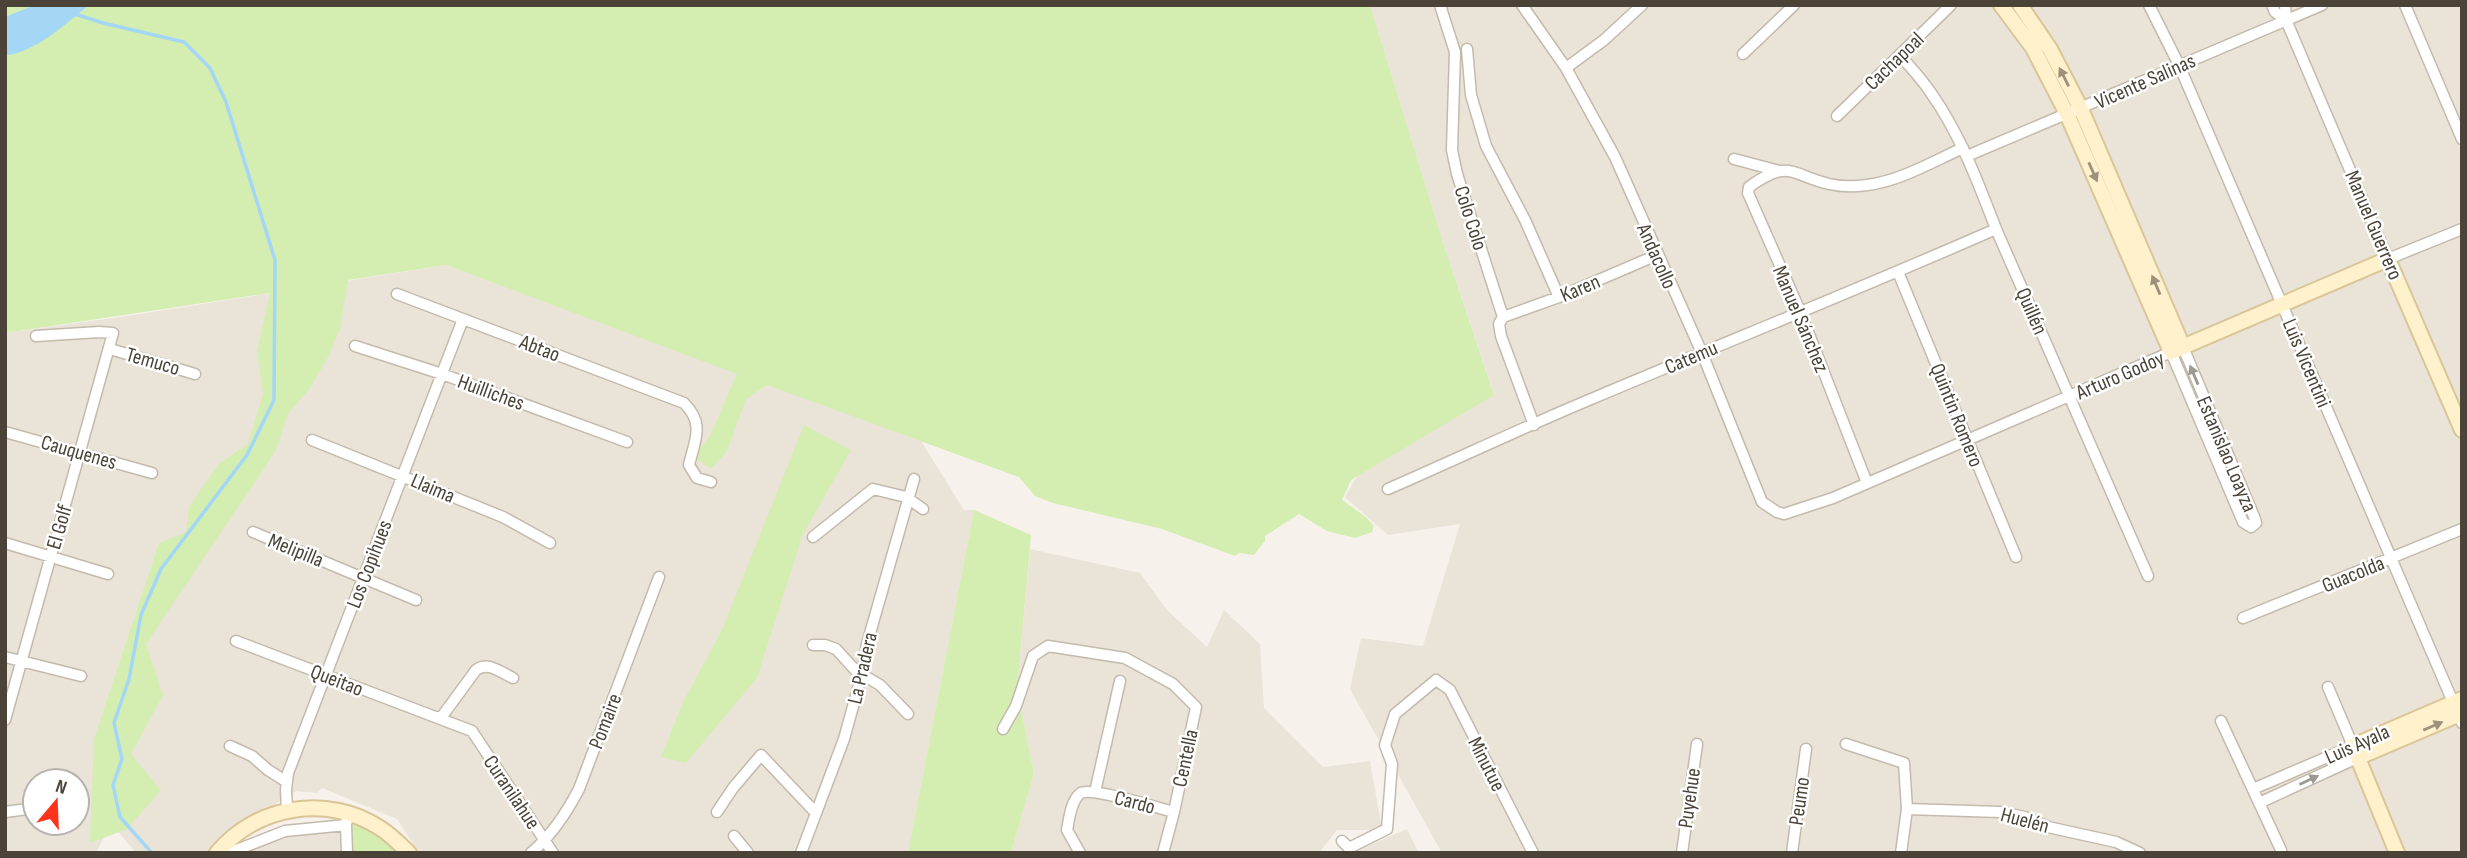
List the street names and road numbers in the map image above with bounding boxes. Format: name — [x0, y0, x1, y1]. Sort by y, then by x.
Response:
street label: Cachapoal — [1859, 27, 1929, 96]
street label: Vicente Salinas — [2091, 48, 2199, 115]
street label: Manuel Guerrero — [2339, 167, 2408, 284]
street label: Colo Colo — [1448, 183, 1493, 253]
street label: Andacollo — [1631, 219, 1682, 293]
street label: Manuel Sánchez — [1767, 262, 1834, 377]
street label: Karen — [1557, 269, 1604, 308]
street label: Quillén — [2010, 284, 2053, 338]
street label: Luis Vicentini — [2277, 315, 2336, 411]
street label: Abtao — [515, 329, 563, 367]
street label: Catemu — [1661, 335, 1721, 380]
street label: Temuco — [123, 342, 183, 381]
street label: Arturo Godoy — [2071, 346, 2168, 406]
street label: Quintin Romero — [1924, 360, 1989, 471]
street label: Huilliches — [454, 369, 527, 416]
street label: Estanislao Loayza — [2191, 393, 2262, 516]
street label: Cauquenes — [38, 430, 120, 475]
street label: Llaima — [407, 468, 459, 509]
street label: El Golf — [41, 501, 78, 552]
street label: Los Copihues — [341, 517, 398, 612]
street label: Melipilla — [264, 528, 327, 573]
street label: Guacolda — [2318, 551, 2388, 598]
street label: La Pradera — [842, 630, 883, 706]
street label: Queitao — [307, 659, 367, 702]
street label: Pomaire — [584, 690, 627, 752]
street label: Luis Ayala — [2321, 719, 2393, 770]
street label: Centella — [1167, 727, 1204, 789]
street label: Minutue — [1462, 733, 1511, 796]
street label: Curanilahue — [478, 751, 545, 834]
street label: Puyehue — [1673, 767, 1706, 830]
street label: Peumo — [1784, 775, 1815, 827]
street label: Cardo — [1112, 785, 1158, 820]
street label: Huelén — [1998, 802, 2052, 839]

